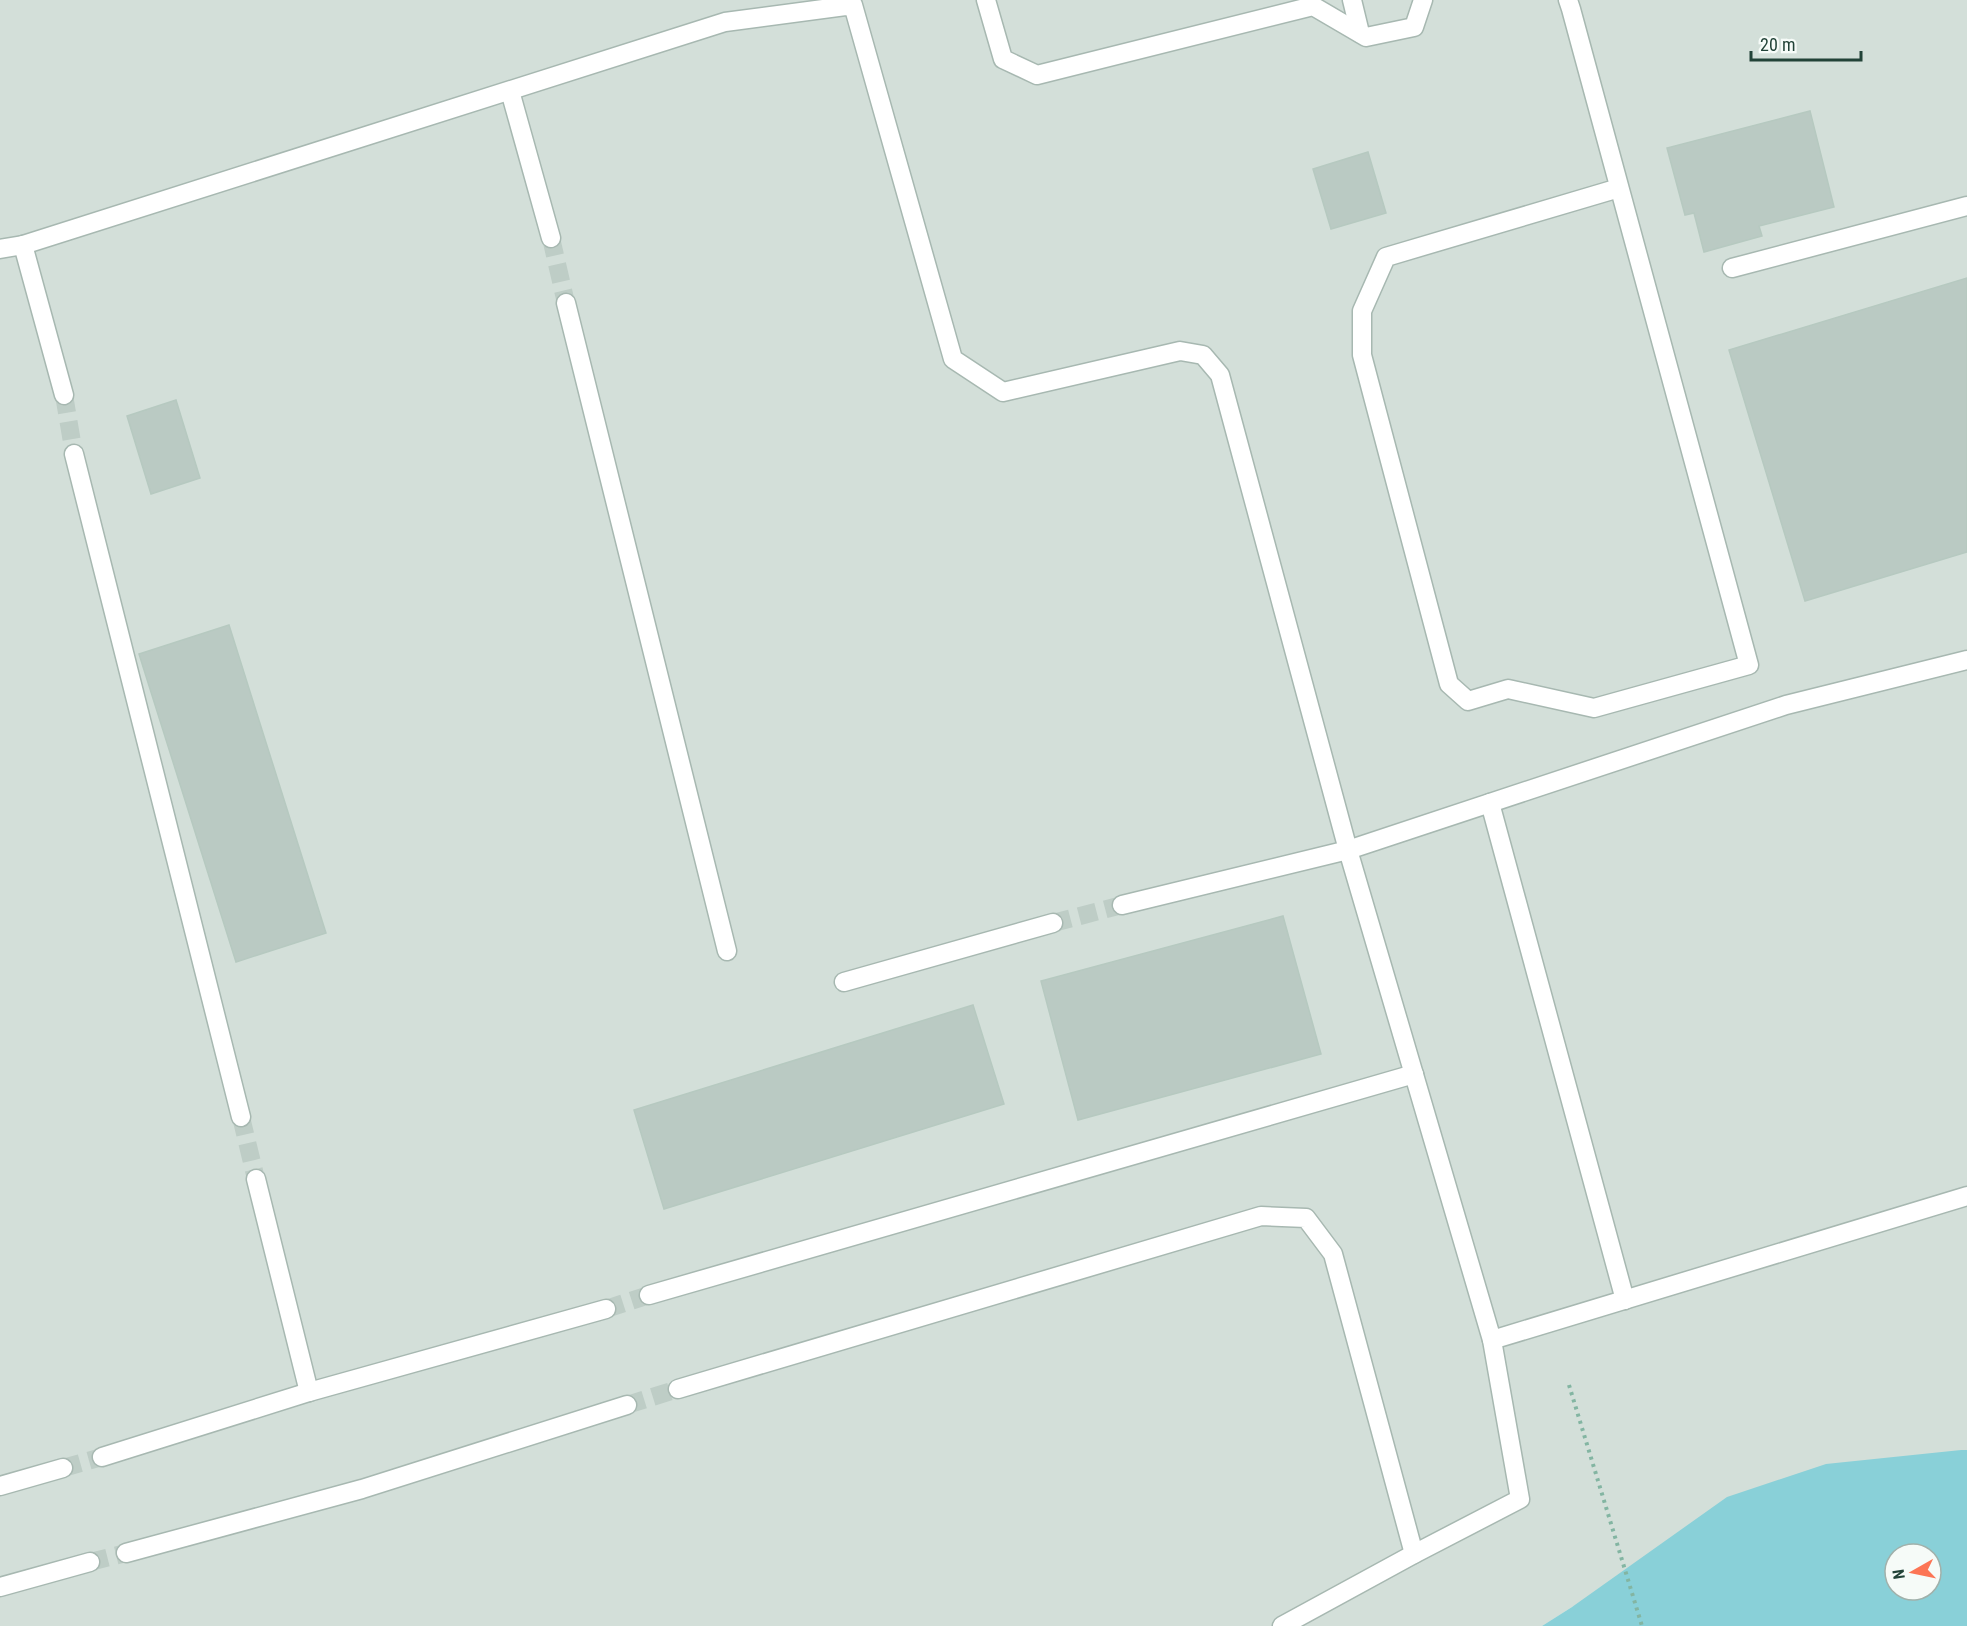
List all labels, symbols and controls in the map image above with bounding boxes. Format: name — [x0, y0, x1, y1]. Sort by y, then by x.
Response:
scale bar — [1751, 24, 1860, 62]
text: 20 m — [1760, 34, 1795, 55]
north arrow — [1883, 1542, 1943, 1602]
text: N — [1889, 1568, 1909, 1581]

